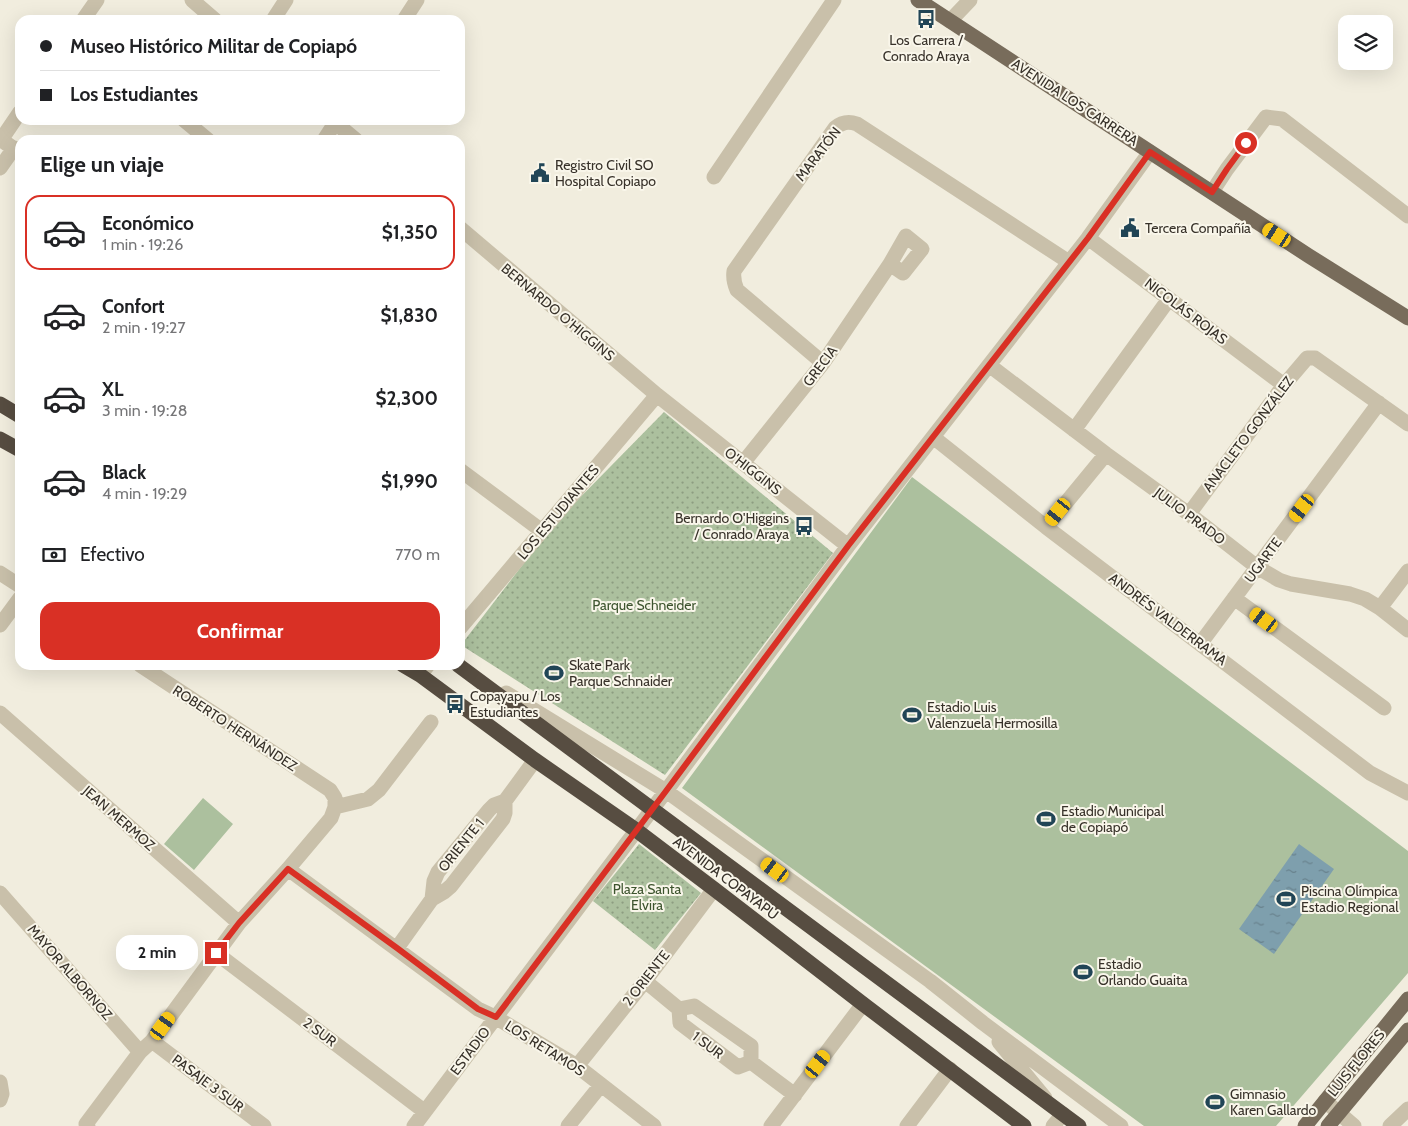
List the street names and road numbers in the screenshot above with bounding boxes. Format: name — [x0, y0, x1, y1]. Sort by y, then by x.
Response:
street label: AVENIDA LOS CARRERA — [1008, 54, 1142, 150]
street label: MARATÓN — [791, 123, 845, 185]
street label: BERNARDO O'HIGGINS — [498, 259, 618, 365]
street label: NICOLÁS ROJAS — [1141, 274, 1231, 348]
street label: GRECIA — [799, 342, 841, 390]
street label: ANACLETO GONZÁLEZ — [1199, 372, 1298, 495]
street label: O'HIGGINS — [721, 443, 785, 499]
street label: LOS ESTUDIANTES — [513, 461, 603, 563]
street label: JULIO PRADO — [1150, 483, 1229, 549]
street label: UGARTE — [1240, 534, 1286, 586]
street label: ANDRÉS VALDERRAMA — [1105, 569, 1231, 669]
street label: ROBERTO HERNÁNDEZ — [169, 681, 301, 775]
street label: JEAN MERMOZ — [78, 781, 159, 855]
street label: ORIENTE 1 — [434, 815, 488, 875]
street label: AVENIDA COPAYAPU — [670, 832, 782, 924]
street label: MAYOR ALBORNOZ — [24, 921, 116, 1024]
street label: 2 ORIENTE — [619, 946, 674, 1010]
street label: 2 SUR — [300, 1014, 341, 1051]
street label: LOS RETAMOS — [502, 1016, 588, 1080]
street label: ESTADIO — [446, 1023, 494, 1079]
street label: LUIS FLORES — [1324, 1026, 1388, 1100]
street label: 1 SUR — [689, 1027, 728, 1063]
street label: PASAJE 3 SUR — [169, 1050, 248, 1116]

